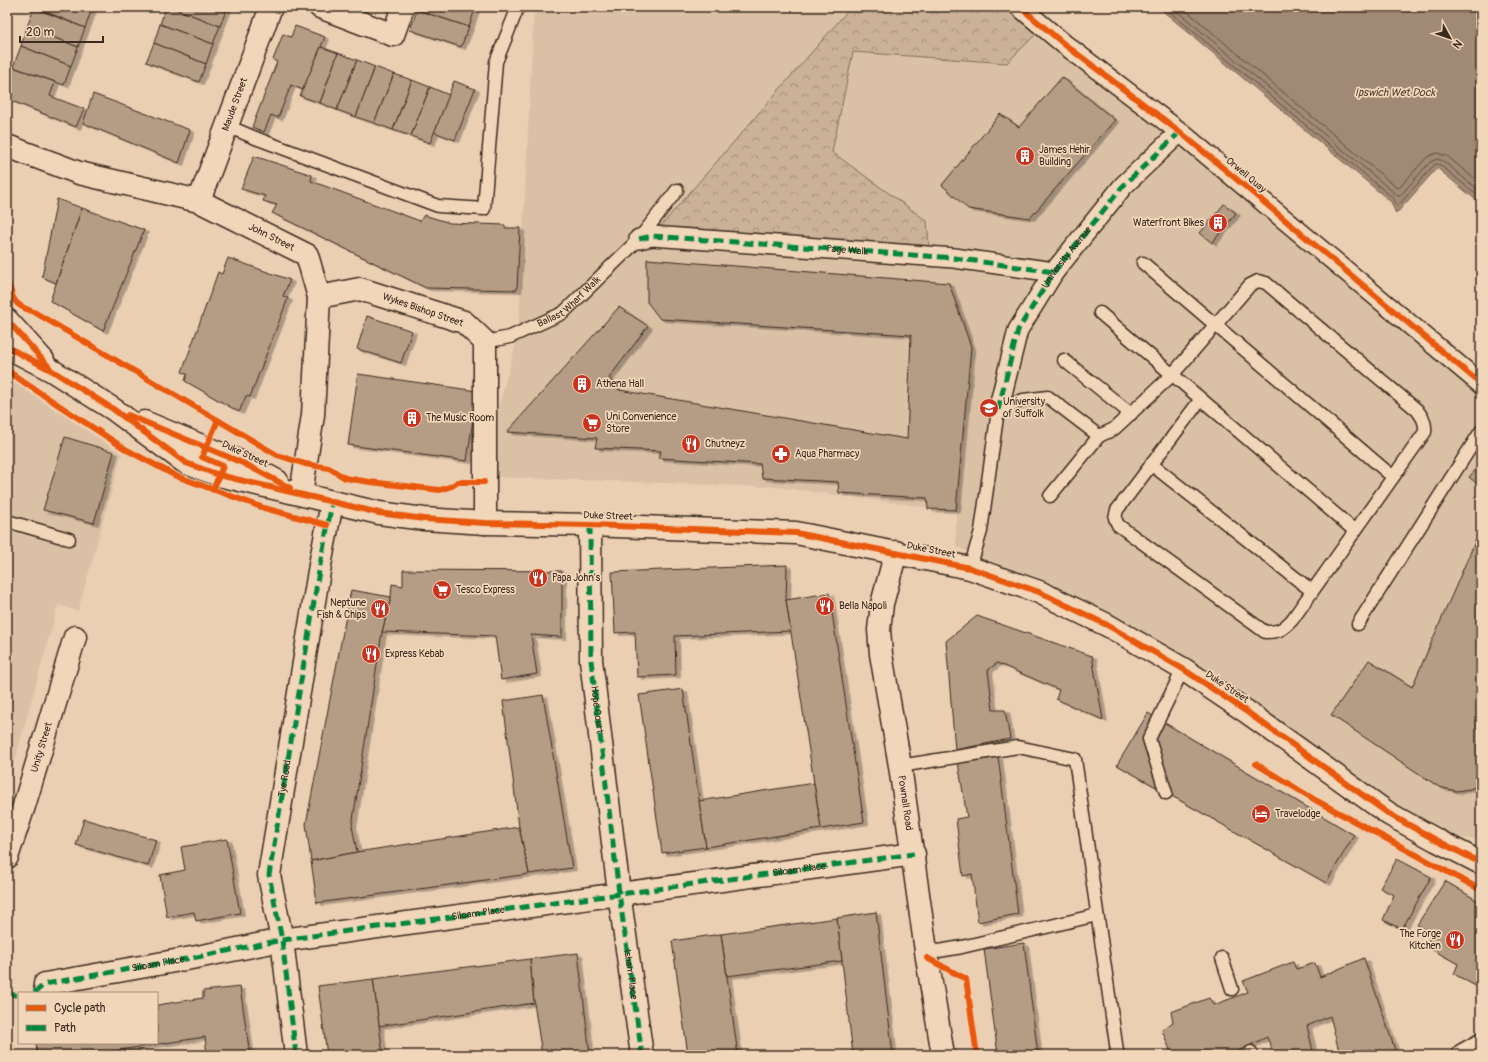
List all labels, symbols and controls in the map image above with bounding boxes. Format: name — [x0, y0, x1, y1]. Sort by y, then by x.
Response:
scale bar — [20, 18, 103, 44]
north arrow — [1430, 18, 1470, 58]
text: 20 m — [26, 25, 55, 40]
text: N — [1450, 37, 1465, 52]
street label: Maude Street — [219, 75, 251, 133]
water label: Ipswich Wet Dock — [1355, 86, 1437, 99]
place label: James Hehir Building — [1039, 144, 1090, 168]
building icon: James Hehir Building — [1014, 145, 1036, 167]
street label: Orwell Quay — [1224, 155, 1269, 196]
building icon: Waterfront Bikes — [1207, 212, 1229, 234]
place label: Waterfront Bikes — [1133, 217, 1205, 229]
street label: John Street — [246, 221, 297, 254]
street label: University Avenue — [1039, 224, 1094, 291]
street label: Page Walk — [826, 243, 869, 258]
street label: Ballast Wharf Walk — [535, 273, 604, 330]
street label: Wykes Bishop Street — [381, 291, 466, 330]
building icon: Athena Hall — [571, 373, 593, 395]
place label: Athena Hall — [596, 378, 644, 390]
place label: University of Suffolk — [1003, 396, 1046, 420]
school or university icon: University of Suffolk — [978, 397, 1000, 419]
building icon: The Music Room — [401, 407, 423, 429]
place label: Uni Convenience Store — [606, 411, 676, 435]
place label: The Music Room — [426, 412, 494, 424]
supermarket icon: Uni Convenience Store — [581, 412, 603, 434]
restaurant icon: Chutneyz — [680, 433, 702, 455]
street label: Duke Street — [220, 438, 271, 470]
place label: Chutneyz — [705, 438, 745, 450]
pharmacy icon: Aqua Pharmacy — [770, 443, 792, 465]
place label: Aqua Pharmacy — [795, 448, 860, 460]
street label: Duke Street — [583, 509, 634, 523]
street label: Duke Street — [906, 539, 957, 561]
restaurant icon: Papa John's — [527, 567, 549, 589]
place label: Papa John's — [552, 572, 601, 584]
supermarket icon: Tesco Express — [431, 579, 453, 601]
place label: Tesco Express — [456, 584, 515, 596]
restaurant icon: Bella Napoli — [814, 595, 836, 617]
place label: Neptune Fish & Chips — [317, 597, 367, 621]
restaurant icon: Neptune Fish & Chips — [369, 598, 391, 620]
place label: Bella Napoli — [839, 600, 887, 612]
restaurant icon: Express Kebab — [360, 643, 382, 665]
place label: Express Kebab — [385, 648, 444, 660]
street label: Duke Street — [1203, 668, 1252, 706]
street label: Hope Court — [588, 685, 606, 735]
street label: Unity Street — [28, 720, 55, 774]
street label: Tye Road — [276, 759, 294, 798]
street label: Pownall Road — [895, 775, 915, 831]
hotel icon: Travelodge — [1250, 803, 1272, 825]
place label: Travelodge — [1275, 808, 1321, 820]
street label: Siloam Place — [772, 860, 827, 879]
street label: Siloam Place — [451, 904, 506, 923]
place label: The Forge Kitchen — [1399, 928, 1441, 952]
restaurant icon: The Forge Kitchen — [1444, 929, 1466, 951]
street label: Isham Place — [621, 949, 640, 1000]
street label: Siloam Place — [131, 953, 186, 974]
legend — [18, 992, 158, 1044]
text: Cycle path — [54, 1001, 106, 1016]
text: Path — [54, 1021, 76, 1036]

